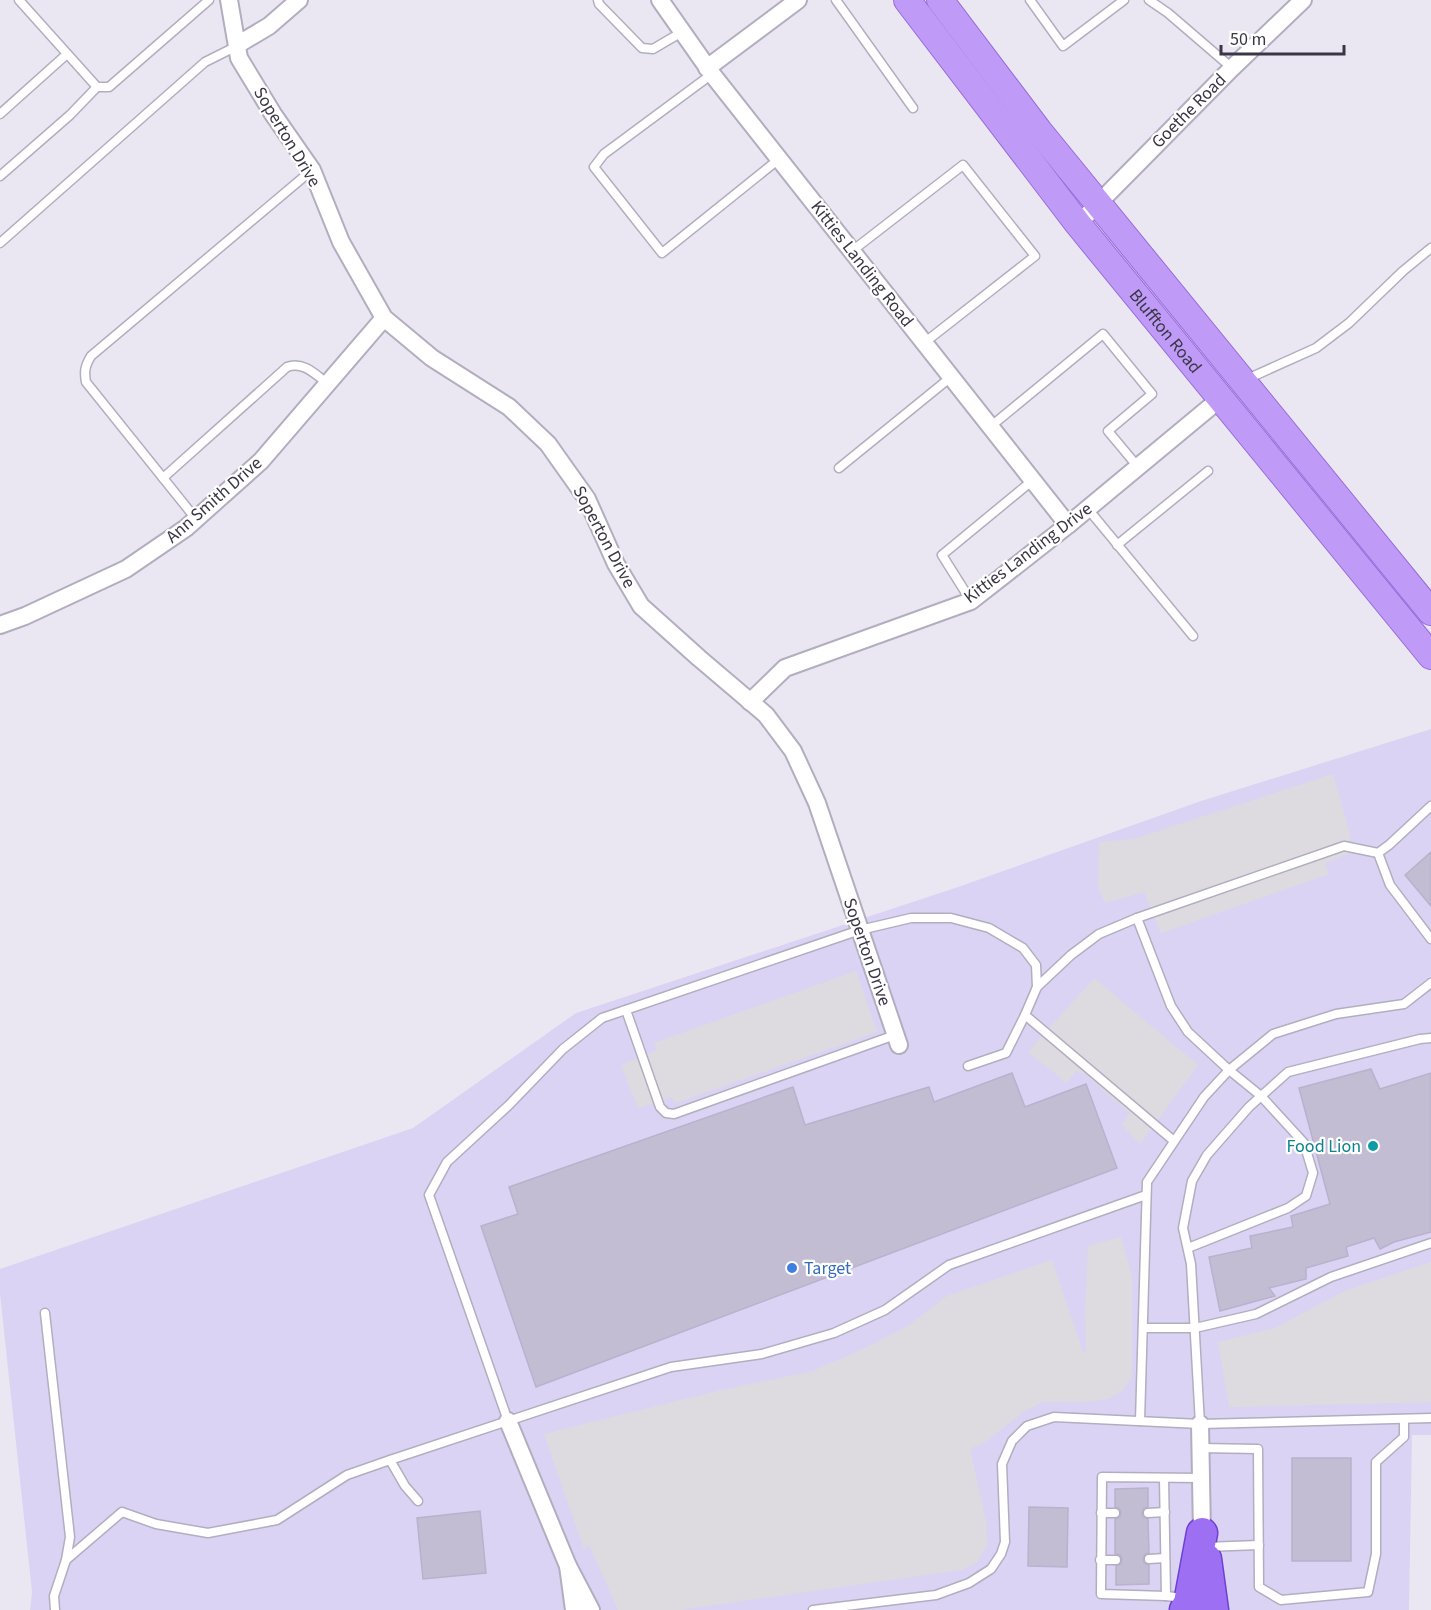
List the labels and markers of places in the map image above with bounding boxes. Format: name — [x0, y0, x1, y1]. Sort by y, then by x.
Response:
place label: Food Lion — [1286, 1134, 1361, 1159]
marker: Food Lion — [1366, 1139, 1380, 1153]
place label: Target — [804, 1256, 851, 1281]
marker: Target — [785, 1261, 799, 1275]

